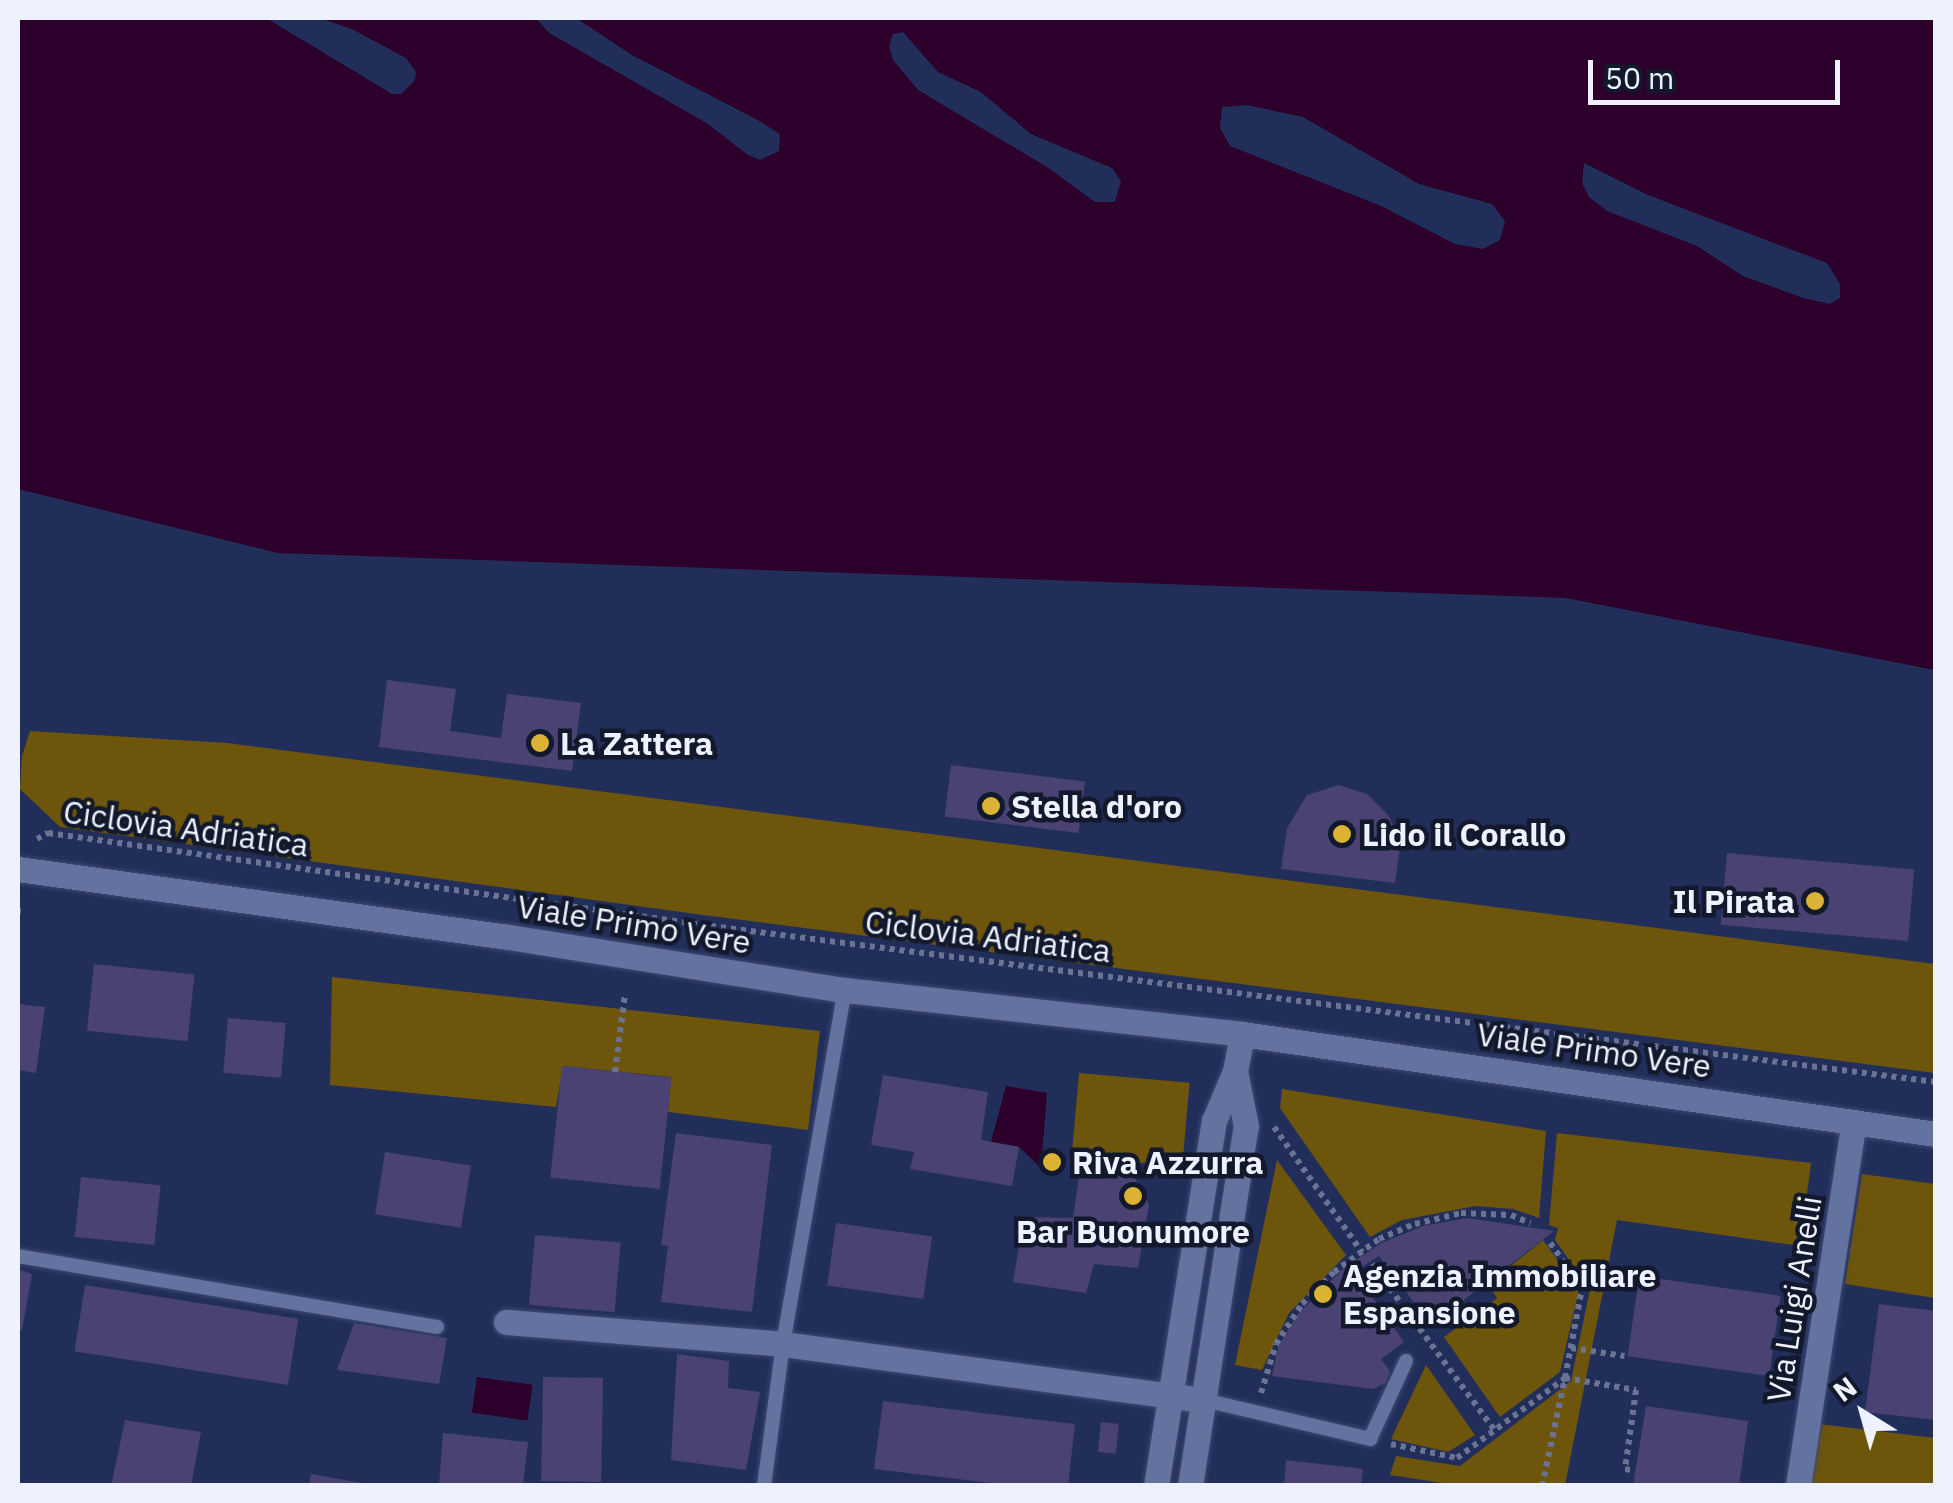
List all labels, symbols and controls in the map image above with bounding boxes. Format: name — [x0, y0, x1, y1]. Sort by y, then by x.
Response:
scale bar — [1593, 40, 1846, 102]
text: 50 m — [1605, 58, 1674, 97]
place label: La Zattera — [560, 724, 713, 762]
marker: La Zattera — [529, 732, 551, 754]
place label: Stella d'oro — [1011, 787, 1182, 825]
street label: Ciclovia Adriatica — [61, 792, 311, 864]
marker: Stella d'oro — [980, 795, 1002, 817]
place label: Lido il Corallo — [1362, 815, 1566, 853]
marker: Lido il Corallo — [1331, 823, 1353, 845]
place label: Il Pirata — [1673, 882, 1795, 920]
street label: Viale Primo Vere — [515, 887, 753, 961]
marker: Il Pirata — [1804, 890, 1826, 912]
street label: Ciclovia Adriatica — [863, 902, 1113, 970]
street label: Viale Primo Vere — [1475, 1015, 1713, 1085]
place label: Riva Azzurra — [1072, 1143, 1263, 1181]
marker: Riva Azzurra — [1041, 1151, 1063, 1173]
marker: Bar Buonumore — [1122, 1185, 1144, 1207]
street label: Via Luigi Anelli — [1759, 1193, 1829, 1405]
place label: Bar Buonumore — [1016, 1212, 1250, 1250]
place label: Agenzia Immobiliare Espansione — [1343, 1257, 1656, 1332]
marker: Agenzia Immobiliare Espansione — [1312, 1283, 1334, 1305]
north arrow — [1813, 1363, 1913, 1463]
text: N — [1825, 1368, 1864, 1410]

